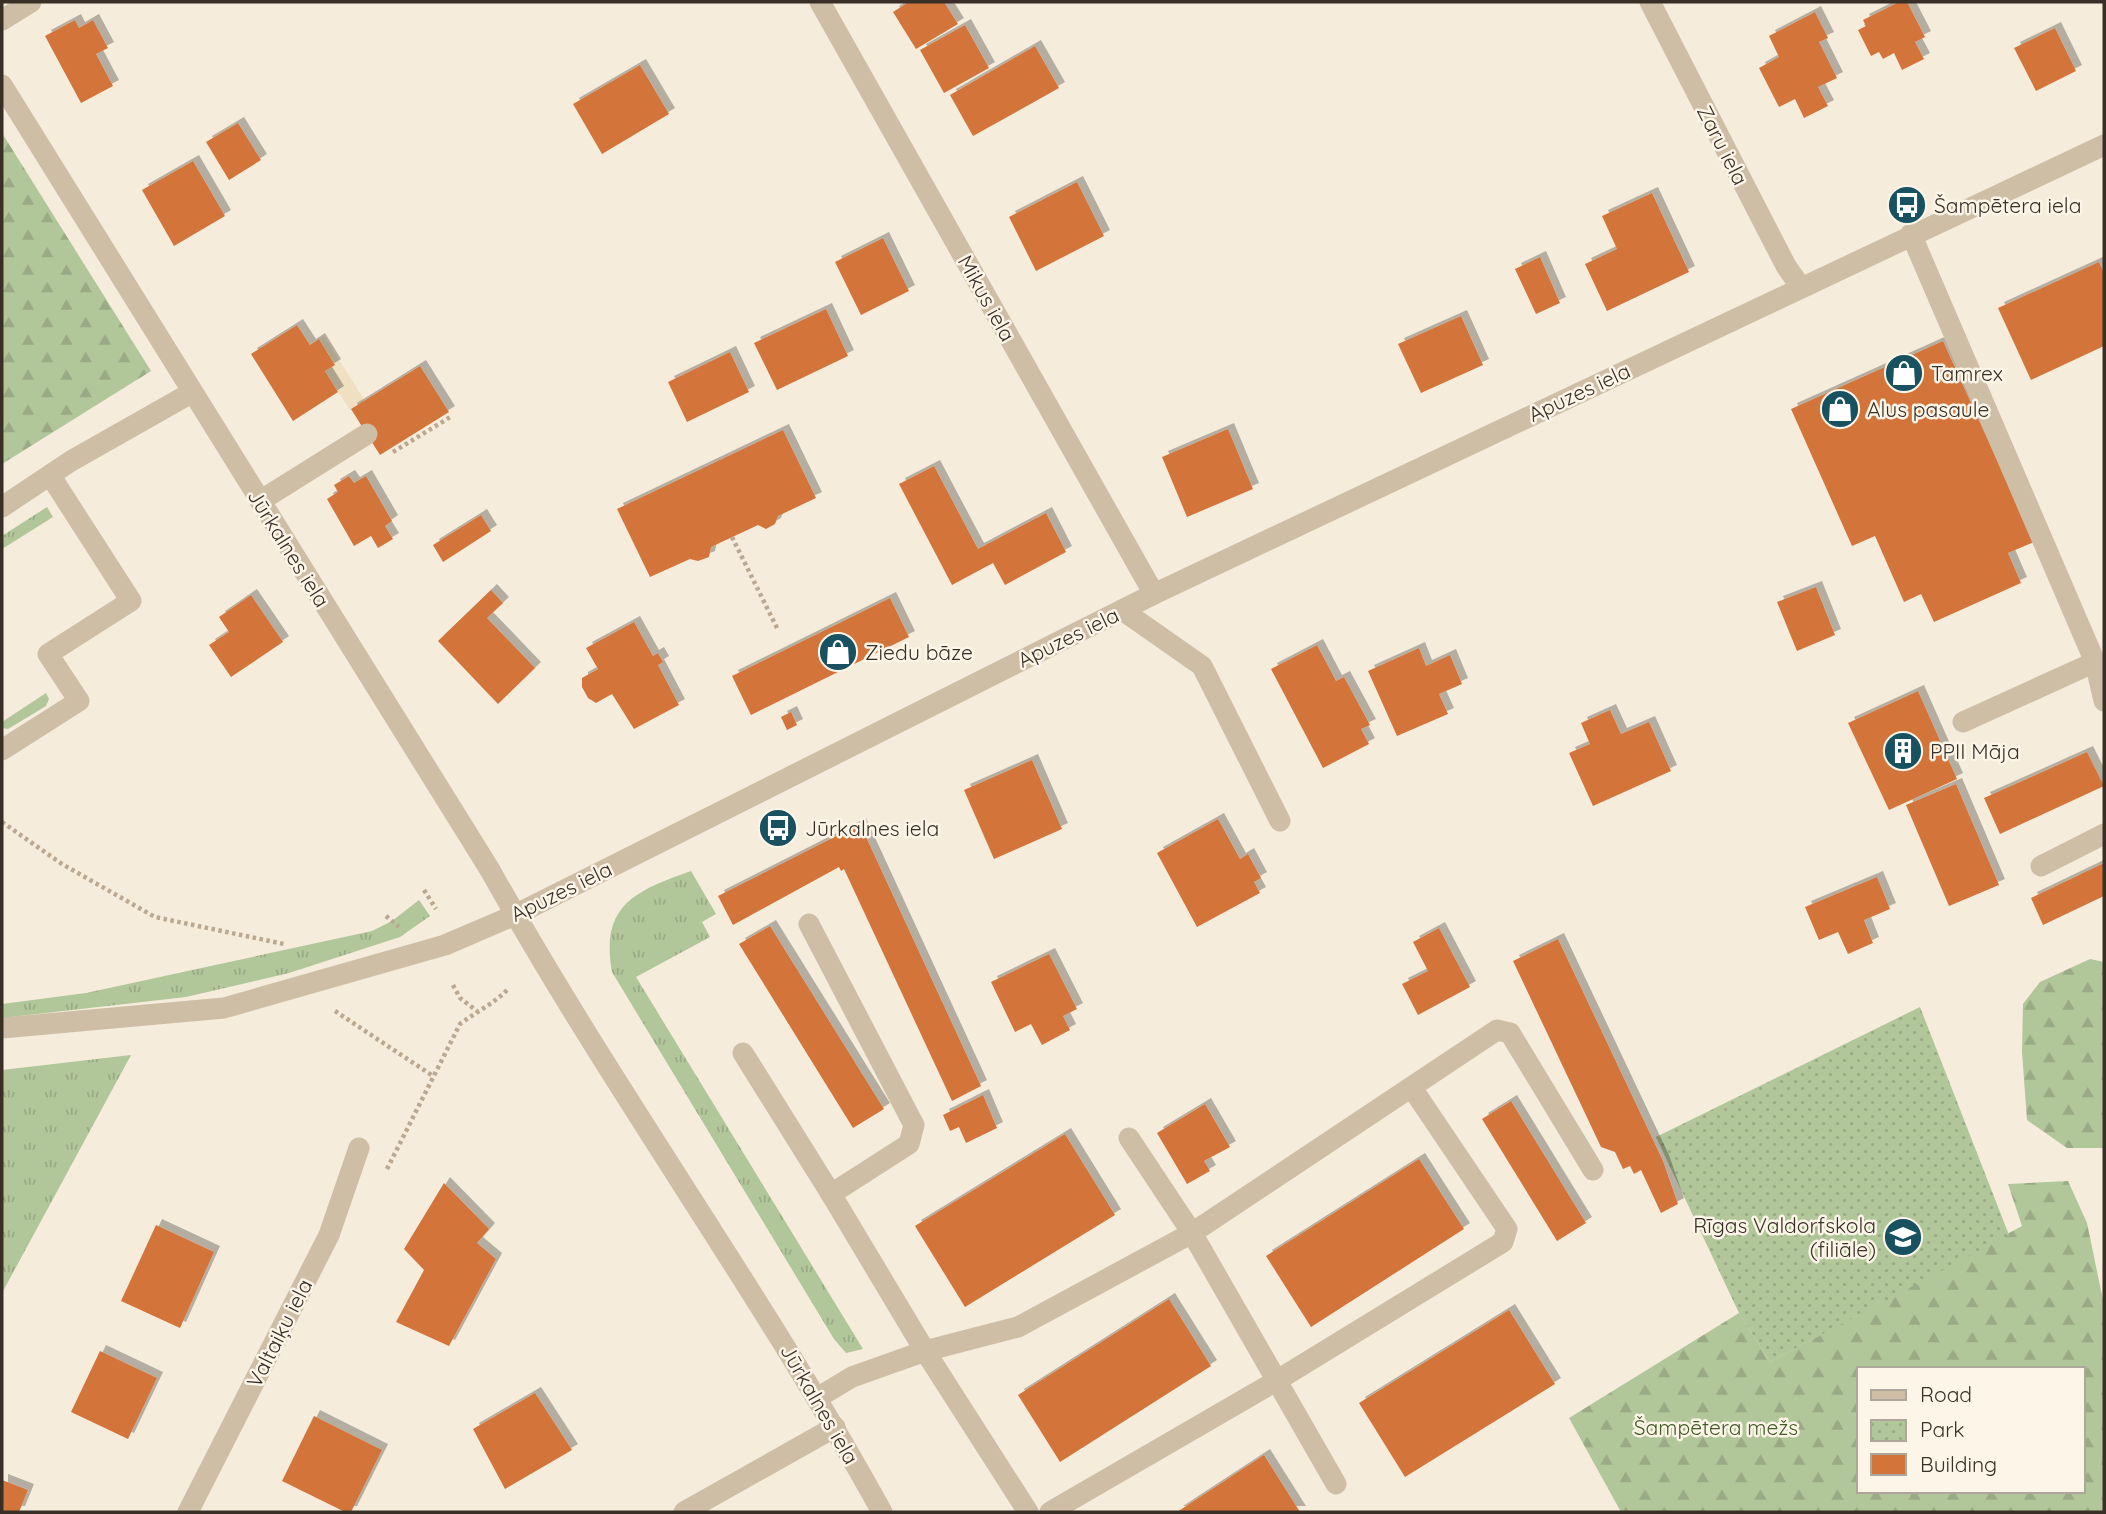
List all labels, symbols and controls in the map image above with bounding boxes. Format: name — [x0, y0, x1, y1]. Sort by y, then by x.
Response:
street label: Zaru iela — [1692, 101, 1754, 189]
bus stop icon: Šampētera iela — [1886, 184, 1928, 226]
place label: Šampētera iela — [1934, 192, 2081, 218]
street label: Mikus iela — [953, 250, 1021, 346]
shop icon: Tamrex — [1883, 352, 1925, 394]
street label: Apuzes iela — [1524, 357, 1634, 427]
place label: Tamrex — [1931, 360, 2003, 386]
shop icon: Alus pasaule — [1819, 388, 1861, 430]
place label: Alus pasaule — [1867, 396, 1989, 422]
street label: Jūrkalnes iela — [242, 484, 336, 612]
street label: Apuzes iela — [1013, 601, 1123, 673]
shop icon: Ziedu bāze — [817, 631, 859, 673]
place label: Ziedu bāze — [865, 639, 973, 665]
building icon: PPII Māja — [1882, 730, 1924, 772]
place label: PPII Māja — [1930, 738, 2020, 764]
bus stop icon: Jūrkalnes iela — [757, 807, 799, 849]
place label: Jūrkalnes iela — [805, 815, 939, 841]
street label: Apuzes iela — [506, 855, 616, 927]
place label: Rīgas Valdorfskola (filiāle) — [1693, 1212, 1876, 1262]
school or university icon: Rīgas Valdorfskola (filiāle) — [1882, 1216, 1924, 1258]
street label: Valtaiķu iela — [241, 1274, 317, 1392]
street label: Jūrkalnes iela — [775, 1339, 865, 1469]
legend — [1857, 1367, 2085, 1493]
text: Road — [1920, 1381, 1972, 1407]
park label: Šampētera mežs — [1634, 1414, 1798, 1440]
text: Park — [1920, 1416, 1964, 1442]
text: Building — [1920, 1451, 1997, 1477]

